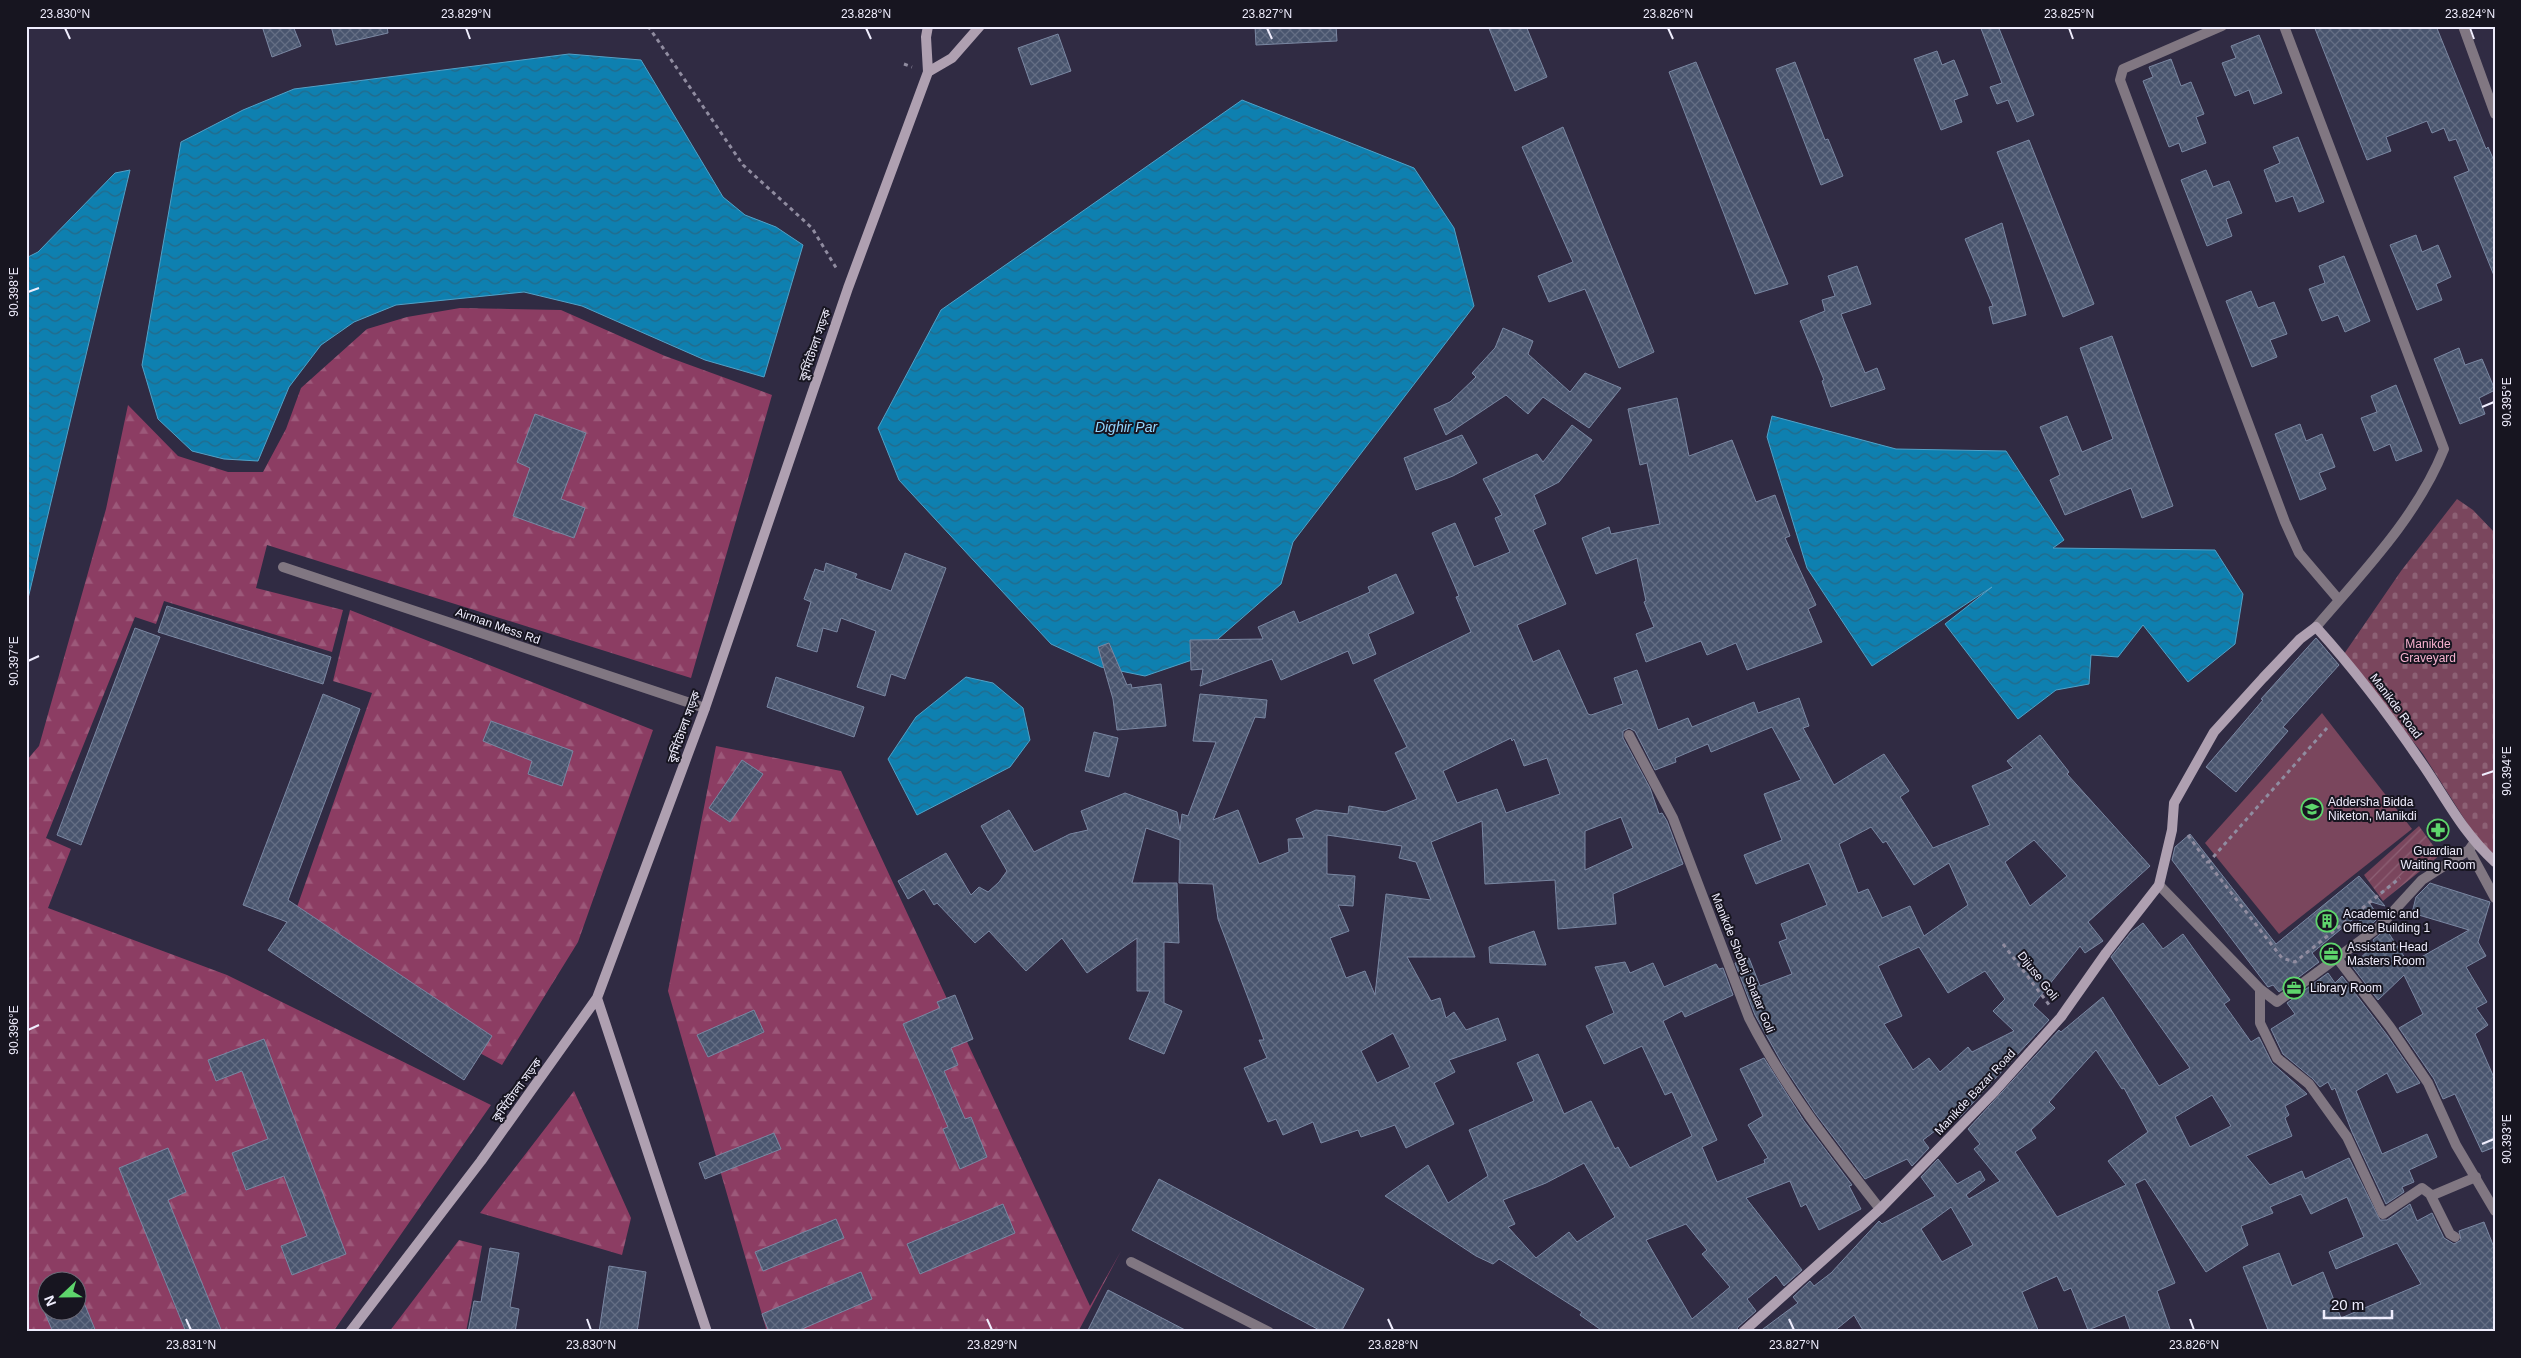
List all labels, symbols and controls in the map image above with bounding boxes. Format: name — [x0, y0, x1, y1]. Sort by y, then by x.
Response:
text: 23.830°N — [40, 7, 90, 21]
text: 23.829°N — [441, 7, 491, 21]
text: 23.828°N — [841, 7, 891, 21]
text: 23.827°N — [1242, 7, 1292, 21]
text: 23.826°N — [1643, 7, 1693, 21]
text: 23.825°N — [2044, 7, 2094, 21]
text: 23.824°N — [2445, 7, 2495, 21]
text: 90.398°E — [7, 267, 21, 317]
street label: কুর্মিটোলা সড়ক — [795, 306, 835, 384]
text: 90.395°E — [2500, 377, 2514, 427]
water label: Dighir Par — [1095, 419, 1158, 435]
street label: Airman Mess Rd — [454, 605, 542, 647]
text: 90.397°E — [7, 636, 21, 686]
park label: Manikde Graveyard — [2400, 637, 2456, 665]
street label: Manikde Road — [2367, 671, 2425, 741]
street label: কুর্মিটোলা সড়ক — [663, 689, 705, 766]
text: 90.394°E — [2500, 746, 2514, 796]
place label: Addersha Bidda Niketon, Manikdi — [2328, 795, 2417, 823]
school or university icon: Addersha Bidda Niketon, Manikdi — [2300, 797, 2324, 821]
pharmacy icon: Guardian Waiting Room — [2426, 818, 2450, 842]
place label: Guardian Waiting Room — [2401, 844, 2475, 872]
street label: Manikde Shobuj Shatar Goli — [1709, 891, 1777, 1035]
place label: Academic and Office Building 1 — [2343, 907, 2430, 935]
building icon: Academic and Office Building 1 — [2315, 909, 2339, 933]
place label: Assistant Head Masters Room — [2347, 940, 2428, 968]
office icon: Assistant Head Masters Room — [2319, 942, 2343, 966]
street label: Dijuse Goli — [2015, 949, 2061, 1003]
office icon: Library Room — [2282, 976, 2306, 1000]
place label: Library Room — [2310, 981, 2382, 995]
text: 90.396°E — [7, 1005, 21, 1055]
street label: Manikde Bazar Road — [1932, 1046, 2018, 1138]
street label: কুর্মিটোলা সড়ক — [488, 1055, 546, 1126]
text: 90.393°E — [2500, 1114, 2514, 1164]
north arrow — [38, 1270, 88, 1320]
scale bar — [2324, 1288, 2391, 1320]
text: N — [41, 1293, 59, 1309]
text: 20 m — [2331, 1296, 2364, 1313]
text: 23.831°N — [166, 1338, 216, 1352]
text: 23.830°N — [566, 1338, 616, 1352]
text: 23.829°N — [967, 1338, 1017, 1352]
text: 23.828°N — [1368, 1338, 1418, 1352]
text: 23.827°N — [1769, 1338, 1819, 1352]
text: 23.826°N — [2169, 1338, 2219, 1352]

